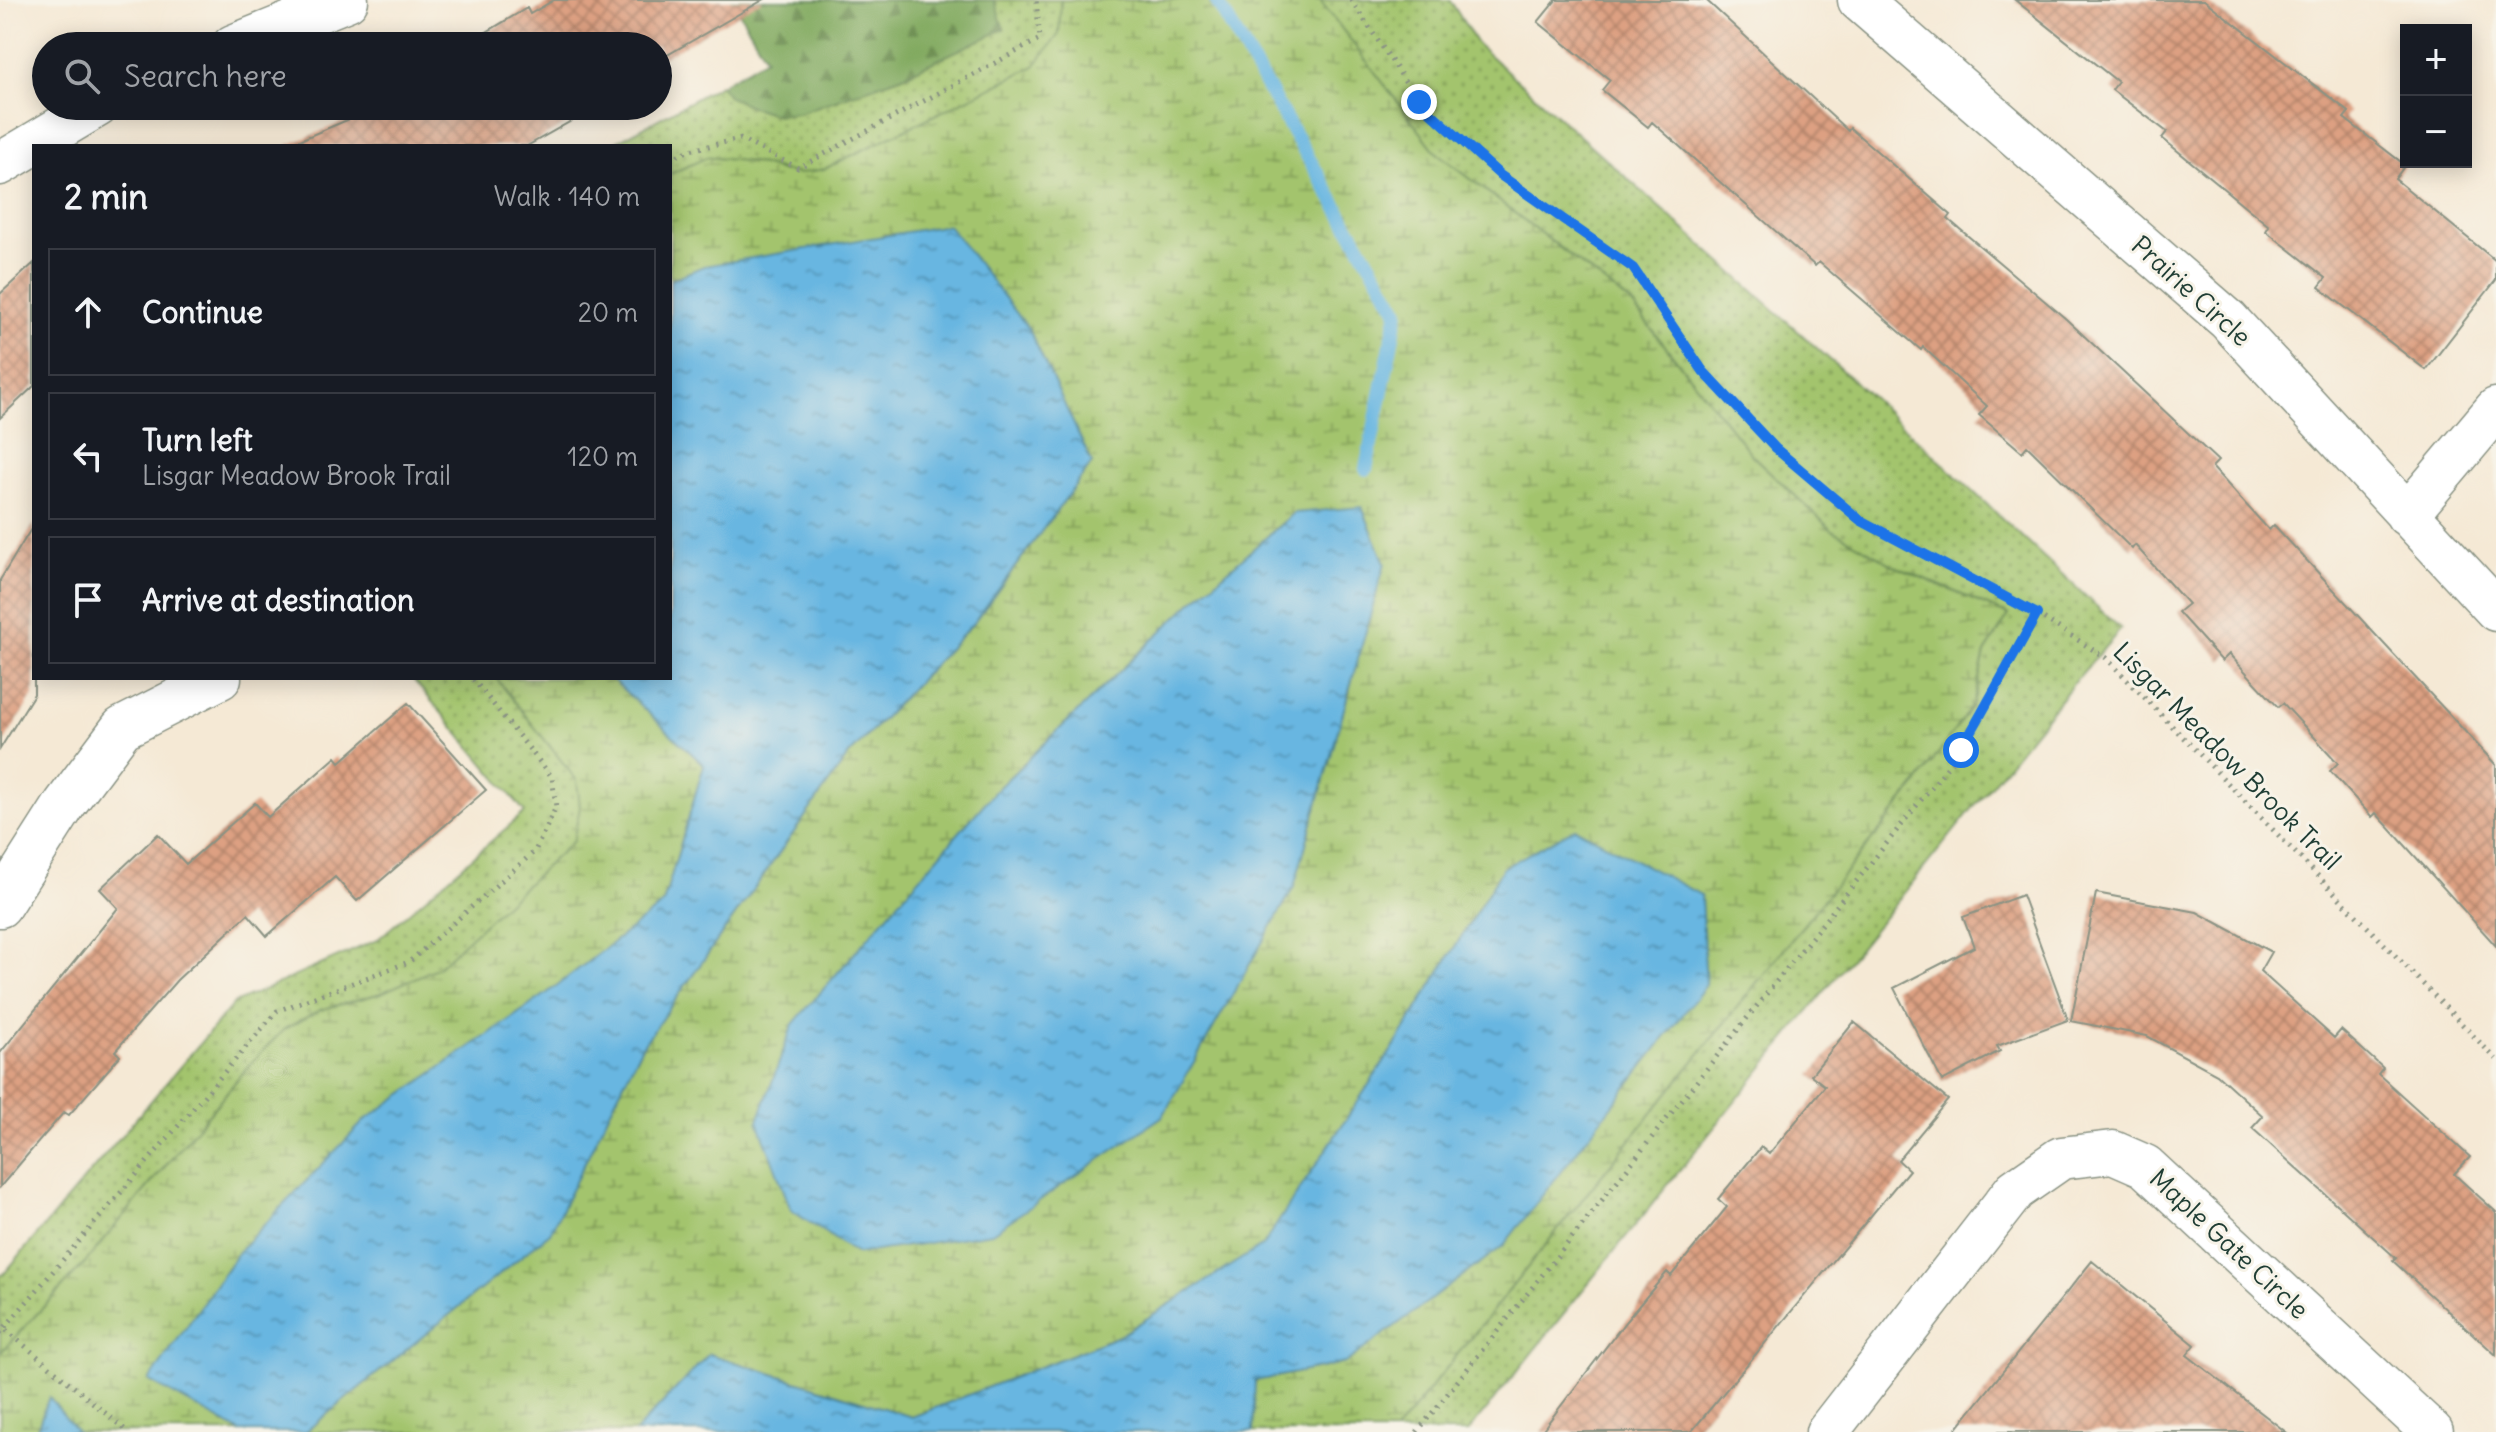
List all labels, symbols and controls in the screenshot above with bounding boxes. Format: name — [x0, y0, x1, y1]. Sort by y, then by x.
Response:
map controls — [2400, 24, 2472, 168]
button: + — [2400, 24, 2472, 96]
search box — [32, 32, 672, 120]
icon: search — [60, 54, 104, 98]
text: Search here — [124, 57, 287, 95]
route end — [1401, 84, 1437, 120]
button: − — [2400, 96, 2472, 168]
text: 2 min — [64, 175, 148, 218]
text: Walk · 140 m — [494, 180, 640, 213]
street label: Prairie Circle — [2125, 228, 2258, 353]
icon: ahead — [66, 290, 110, 334]
text: Continue — [142, 293, 263, 331]
text: 20 m — [578, 296, 638, 329]
text: Turn left — [142, 421, 253, 459]
icon: left — [66, 434, 110, 478]
text: 120 m — [567, 440, 638, 473]
text: Lisgar Meadow Brook Trail — [142, 459, 451, 492]
icon: arrive — [66, 578, 110, 622]
text: Arrive at destination — [142, 581, 414, 619]
street label: Lisgar Meadow Brook Trail — [2106, 635, 2348, 877]
route start — [1943, 732, 1979, 768]
street label: Maple Gate Circle — [2143, 1162, 2316, 1326]

